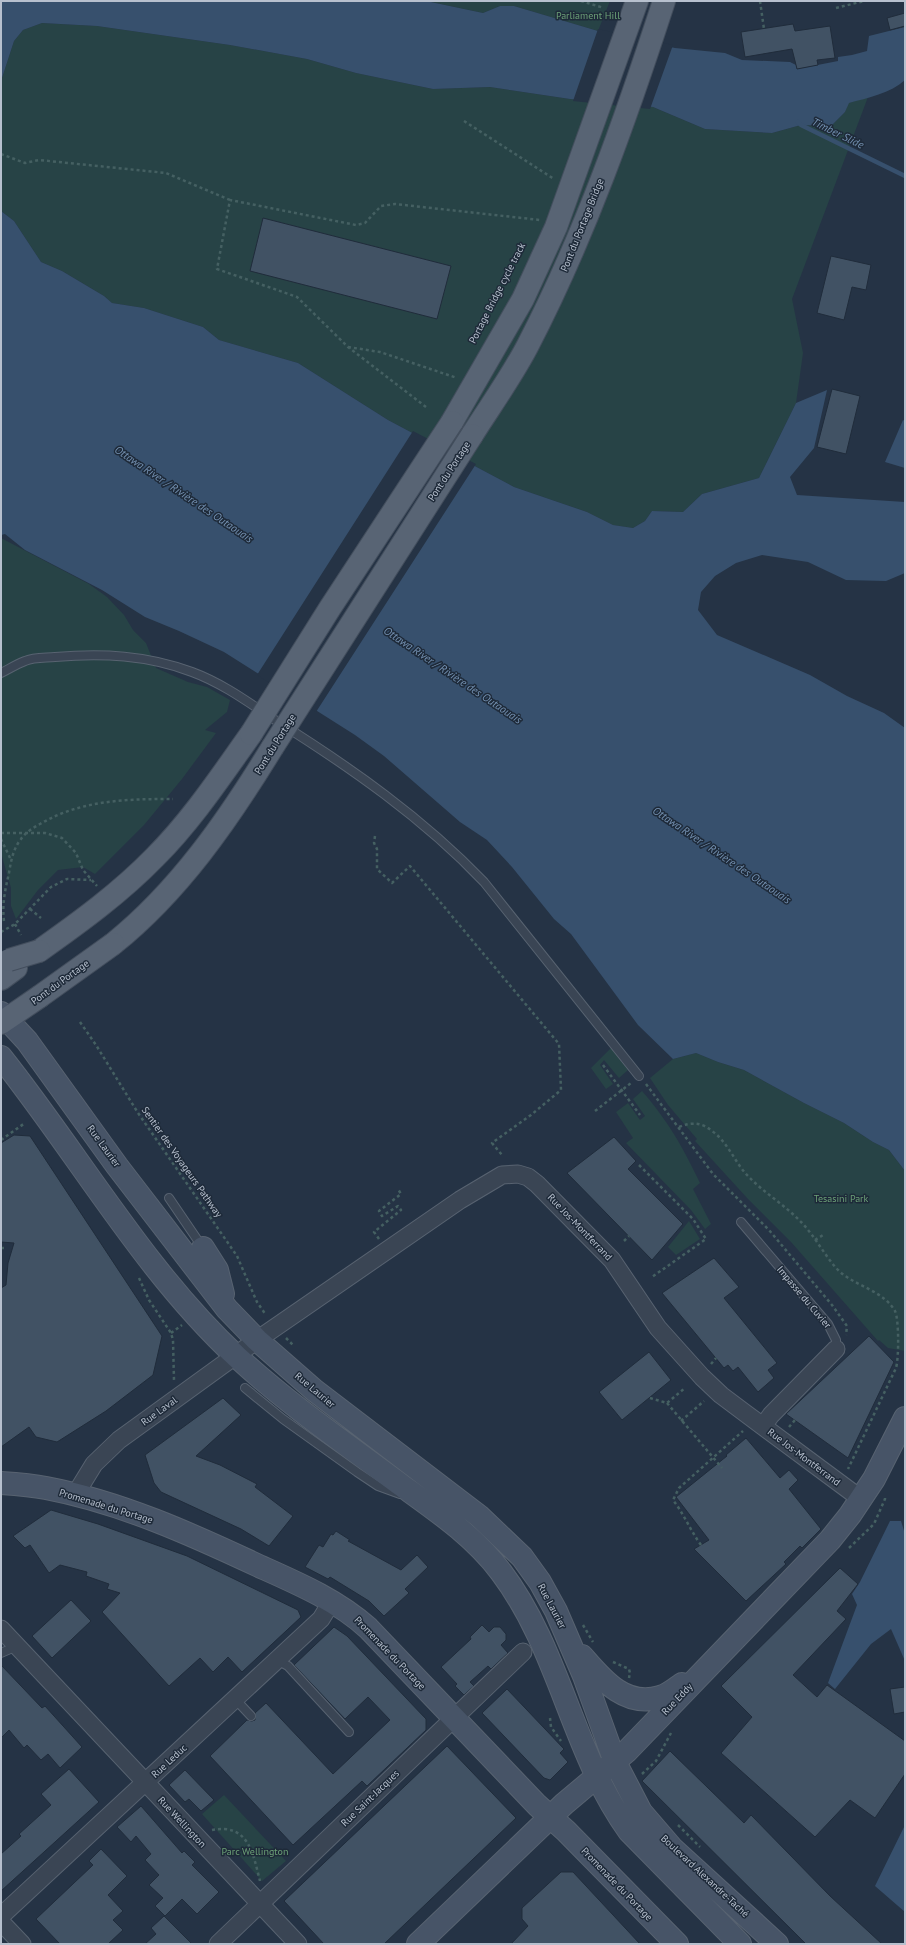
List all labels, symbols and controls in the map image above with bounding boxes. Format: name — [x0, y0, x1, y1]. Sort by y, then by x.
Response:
park label: Parliament Hill — [556, 9, 620, 22]
water label: Timber Slide — [810, 114, 866, 152]
street label: Pont du Portage Bridge — [557, 177, 607, 273]
street label: Portage Bridge cycle track — [466, 240, 528, 346]
street label: Pont du Portage — [425, 439, 473, 503]
water label: Ottawa River / Rivière des Outaouais — [112, 442, 256, 546]
water label: Ottawa River / Rivière des Outaouais — [381, 623, 525, 727]
street label: Pont du Portage — [251, 711, 299, 777]
water label: Ottawa River / Rivière des Outaouais — [650, 803, 794, 907]
street label: Pont du Portage — [28, 957, 92, 1007]
street label: Sentier des Voyageurs Pathway — [139, 1104, 225, 1220]
street label: Rue Laurier — [84, 1122, 124, 1170]
street label: Rue Jos-Montferrand — [545, 1191, 615, 1263]
park label: Tesasini Park — [814, 1192, 869, 1205]
street label: Impasse du Cuvier — [774, 1263, 834, 1331]
street label: Rue Laurier — [292, 1369, 338, 1411]
street label: Rue Laval — [138, 1393, 180, 1428]
street label: Rue Jos-Montferrand — [765, 1425, 843, 1489]
street label: Promenade du Portage — [58, 1486, 154, 1526]
street label: Rue Laurier — [535, 1581, 569, 1631]
street label: Promenade du Portage — [352, 1613, 428, 1693]
street label: Rue Eddy — [659, 1680, 696, 1718]
street label: Rue Leduc — [149, 1741, 190, 1781]
street label: Rue Saint-Jacques — [338, 1767, 402, 1829]
street label: Rue Wellington — [155, 1794, 209, 1850]
street label: Boulevard Alexandre-Taché — [658, 1832, 752, 1920]
street label: Promenade du Portage — [579, 1844, 655, 1924]
park label: Parc Wellington — [222, 1845, 288, 1858]

